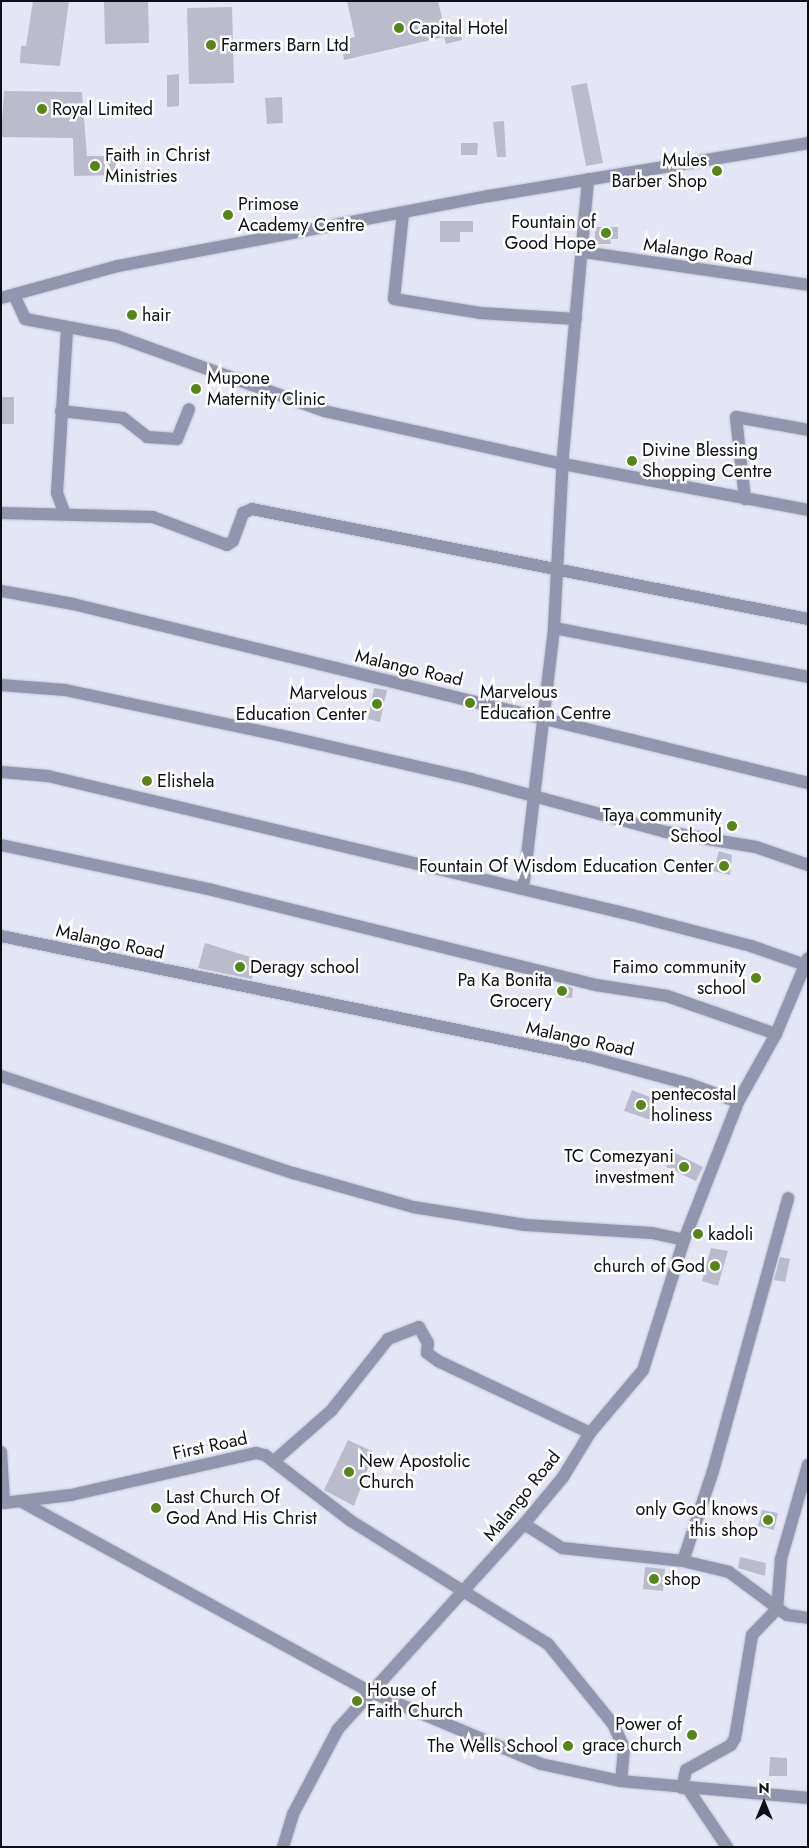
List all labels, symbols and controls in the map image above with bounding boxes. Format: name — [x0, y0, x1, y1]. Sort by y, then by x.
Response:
place label: Capital Hotel — [409, 17, 508, 39]
marker: Capital Hotel — [393, 22, 405, 34]
place label: Farmers Barn Ltd — [221, 34, 349, 56]
marker: Farmers Barn Ltd — [205, 39, 217, 51]
place label: Royal Limited — [52, 98, 153, 120]
marker: Royal Limited — [36, 103, 48, 115]
place label: Faith in Christ Ministries — [105, 145, 210, 188]
place label: Mules Barber Shop — [612, 150, 707, 192]
marker: Faith in Christ Ministries — [89, 160, 101, 172]
marker: Mules Barber Shop — [711, 165, 723, 177]
place label: Primose Academy Centre — [238, 194, 364, 236]
marker: Primose Academy Centre — [222, 209, 234, 221]
place label: Fountain of Good Hope — [505, 212, 596, 254]
marker: Fountain of Good Hope — [600, 227, 612, 239]
street label: Malango Road — [642, 234, 754, 270]
place label: hair — [142, 304, 171, 326]
marker: hair — [126, 309, 138, 321]
place label: Mupone Maternity Clinic — [207, 368, 326, 410]
marker: Mupone Maternity Clinic — [189, 382, 203, 396]
place label: Divine Blessing Shopping Centre — [642, 440, 772, 482]
marker: Divine Blessing Shopping Centre — [626, 455, 638, 467]
street label: Malango Road — [353, 645, 465, 691]
place label: Marvelous Education Centre — [480, 682, 611, 724]
place label: Marvelous Education Center — [236, 683, 367, 726]
marker: Marvelous Education Centre — [464, 697, 476, 709]
marker: Marvelous Education Center — [371, 698, 383, 710]
place label: Elishela — [157, 770, 214, 792]
marker: Elishela — [141, 775, 153, 787]
place label: Taya community School — [603, 805, 722, 848]
marker: Taya community School — [726, 820, 738, 832]
place label: Fountain Of Wisdom Education Center — [419, 855, 714, 877]
marker: Fountain Of Wisdom Education Center — [718, 860, 730, 872]
street label: Malango Road — [54, 920, 166, 964]
place label: Deragy school — [250, 956, 359, 978]
place label: Faimo community school — [613, 957, 746, 1000]
marker: Deragy school — [234, 961, 246, 973]
place label: Pa Ka Bonita Grocery — [457, 970, 552, 1012]
marker: Faimo community school — [750, 972, 762, 984]
marker: Pa Ka Bonita Grocery — [556, 985, 568, 997]
street label: Malango Road — [524, 1017, 636, 1061]
place label: pentecostal holiness — [651, 1084, 736, 1126]
marker: pentecostal holiness — [635, 1099, 647, 1111]
place label: TC Comezyani investment — [564, 1146, 674, 1188]
marker: TC Comezyani investment — [678, 1161, 690, 1173]
place label: kadoli — [708, 1223, 753, 1245]
marker: kadoli — [692, 1228, 704, 1240]
place label: church of God — [594, 1255, 705, 1277]
marker: church of God — [709, 1260, 721, 1272]
street label: First Road — [171, 1428, 249, 1464]
street label: Malango Road — [479, 1447, 565, 1545]
place label: New Apostolic Church — [359, 1451, 470, 1494]
marker: New Apostolic Church — [343, 1466, 355, 1478]
place label: Last Church Of God And His Christ — [166, 1487, 317, 1530]
place label: only God knows this shop — [635, 1499, 758, 1542]
marker: Last Church Of God And His Christ — [150, 1502, 162, 1514]
marker: only God knows this shop — [762, 1514, 774, 1526]
place label: shop — [664, 1568, 701, 1590]
marker: shop — [648, 1573, 660, 1585]
place label: House of Faith Church — [367, 1680, 463, 1722]
marker: House of Faith Church — [351, 1695, 363, 1707]
place label: Power of grace church — [582, 1714, 682, 1756]
marker: Power of grace church — [686, 1729, 698, 1741]
place label: The Wells School — [427, 1735, 558, 1757]
marker: The Wells School — [562, 1740, 574, 1752]
north arrow — [739, 1778, 789, 1828]
text: N — [758, 1778, 770, 1798]

